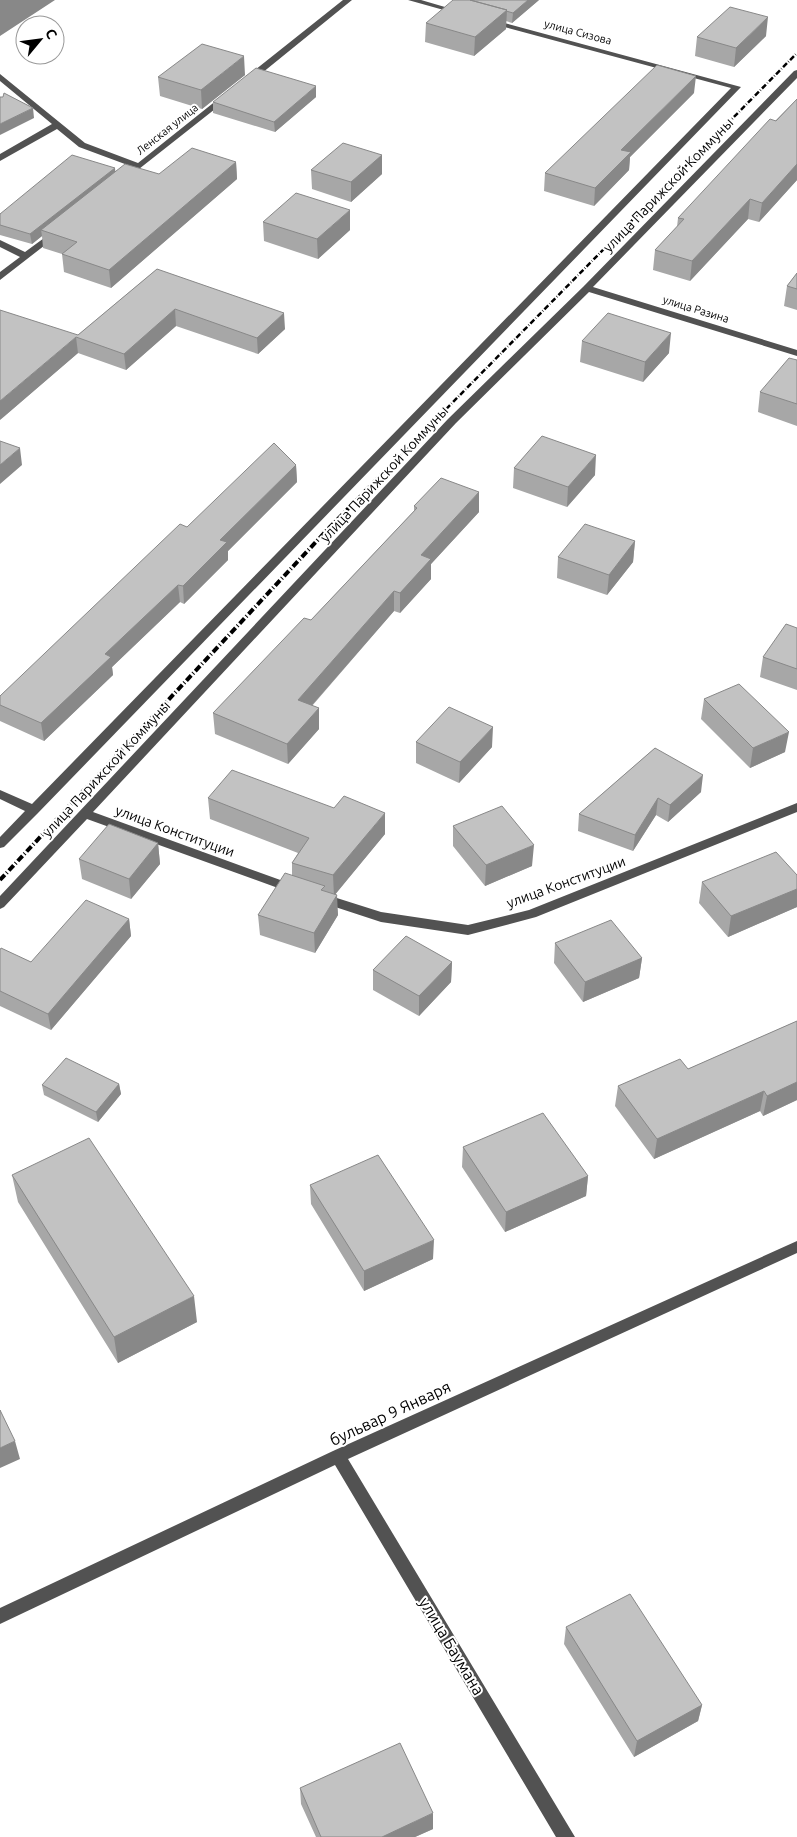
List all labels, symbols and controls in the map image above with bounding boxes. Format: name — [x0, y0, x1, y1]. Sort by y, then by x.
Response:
north arrow — [15, 15, 65, 65]
street label: улица Сизова — [543, 17, 613, 47]
text: С — [42, 26, 61, 42]
street label: Ленская улица — [134, 101, 200, 157]
street label: улица Парижской Коммуны — [600, 115, 736, 255]
street label: улица Разина — [661, 293, 731, 325]
street label: улица Парижской Коммуны — [317, 403, 451, 545]
street label: улица Парижской Коммуны — [39, 698, 173, 840]
street label: улица Конституции — [113, 802, 237, 860]
street label: улица Конституции — [504, 853, 628, 911]
street label: бульвар 9 Января — [327, 1377, 453, 1449]
street label: улица Баумана — [416, 1594, 488, 1698]

